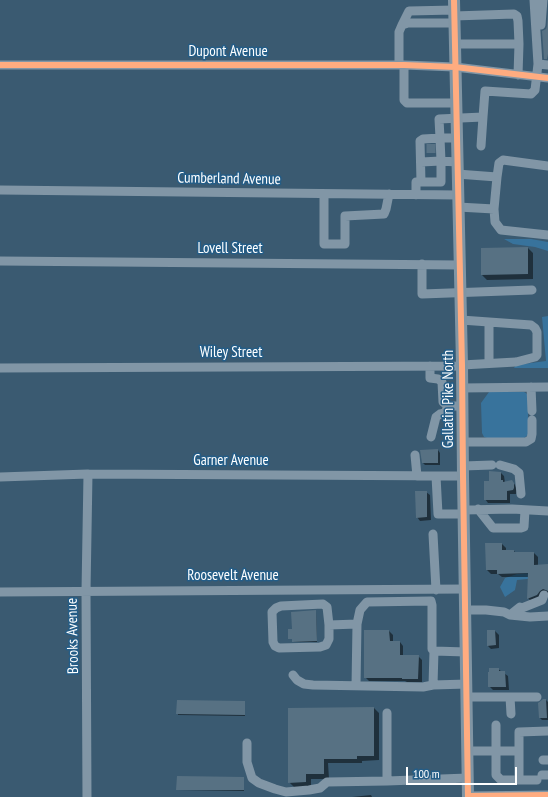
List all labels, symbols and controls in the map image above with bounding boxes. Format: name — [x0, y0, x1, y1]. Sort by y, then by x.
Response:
street label: Dupont Avenue — [188, 43, 268, 61]
street label: Cumberland Avenue — [177, 169, 281, 189]
street label: Lovell Street — [197, 240, 263, 258]
street label: Wiley Street — [200, 344, 262, 362]
street label: Gallatin Pike North — [440, 350, 458, 448]
street label: Garner Avenue — [193, 452, 269, 470]
street label: Roosevelt Avenue — [187, 567, 279, 585]
street label: Brooks Avenue — [63, 598, 83, 674]
scale bar — [408, 759, 519, 785]
text: 100 m — [413, 766, 440, 781]

